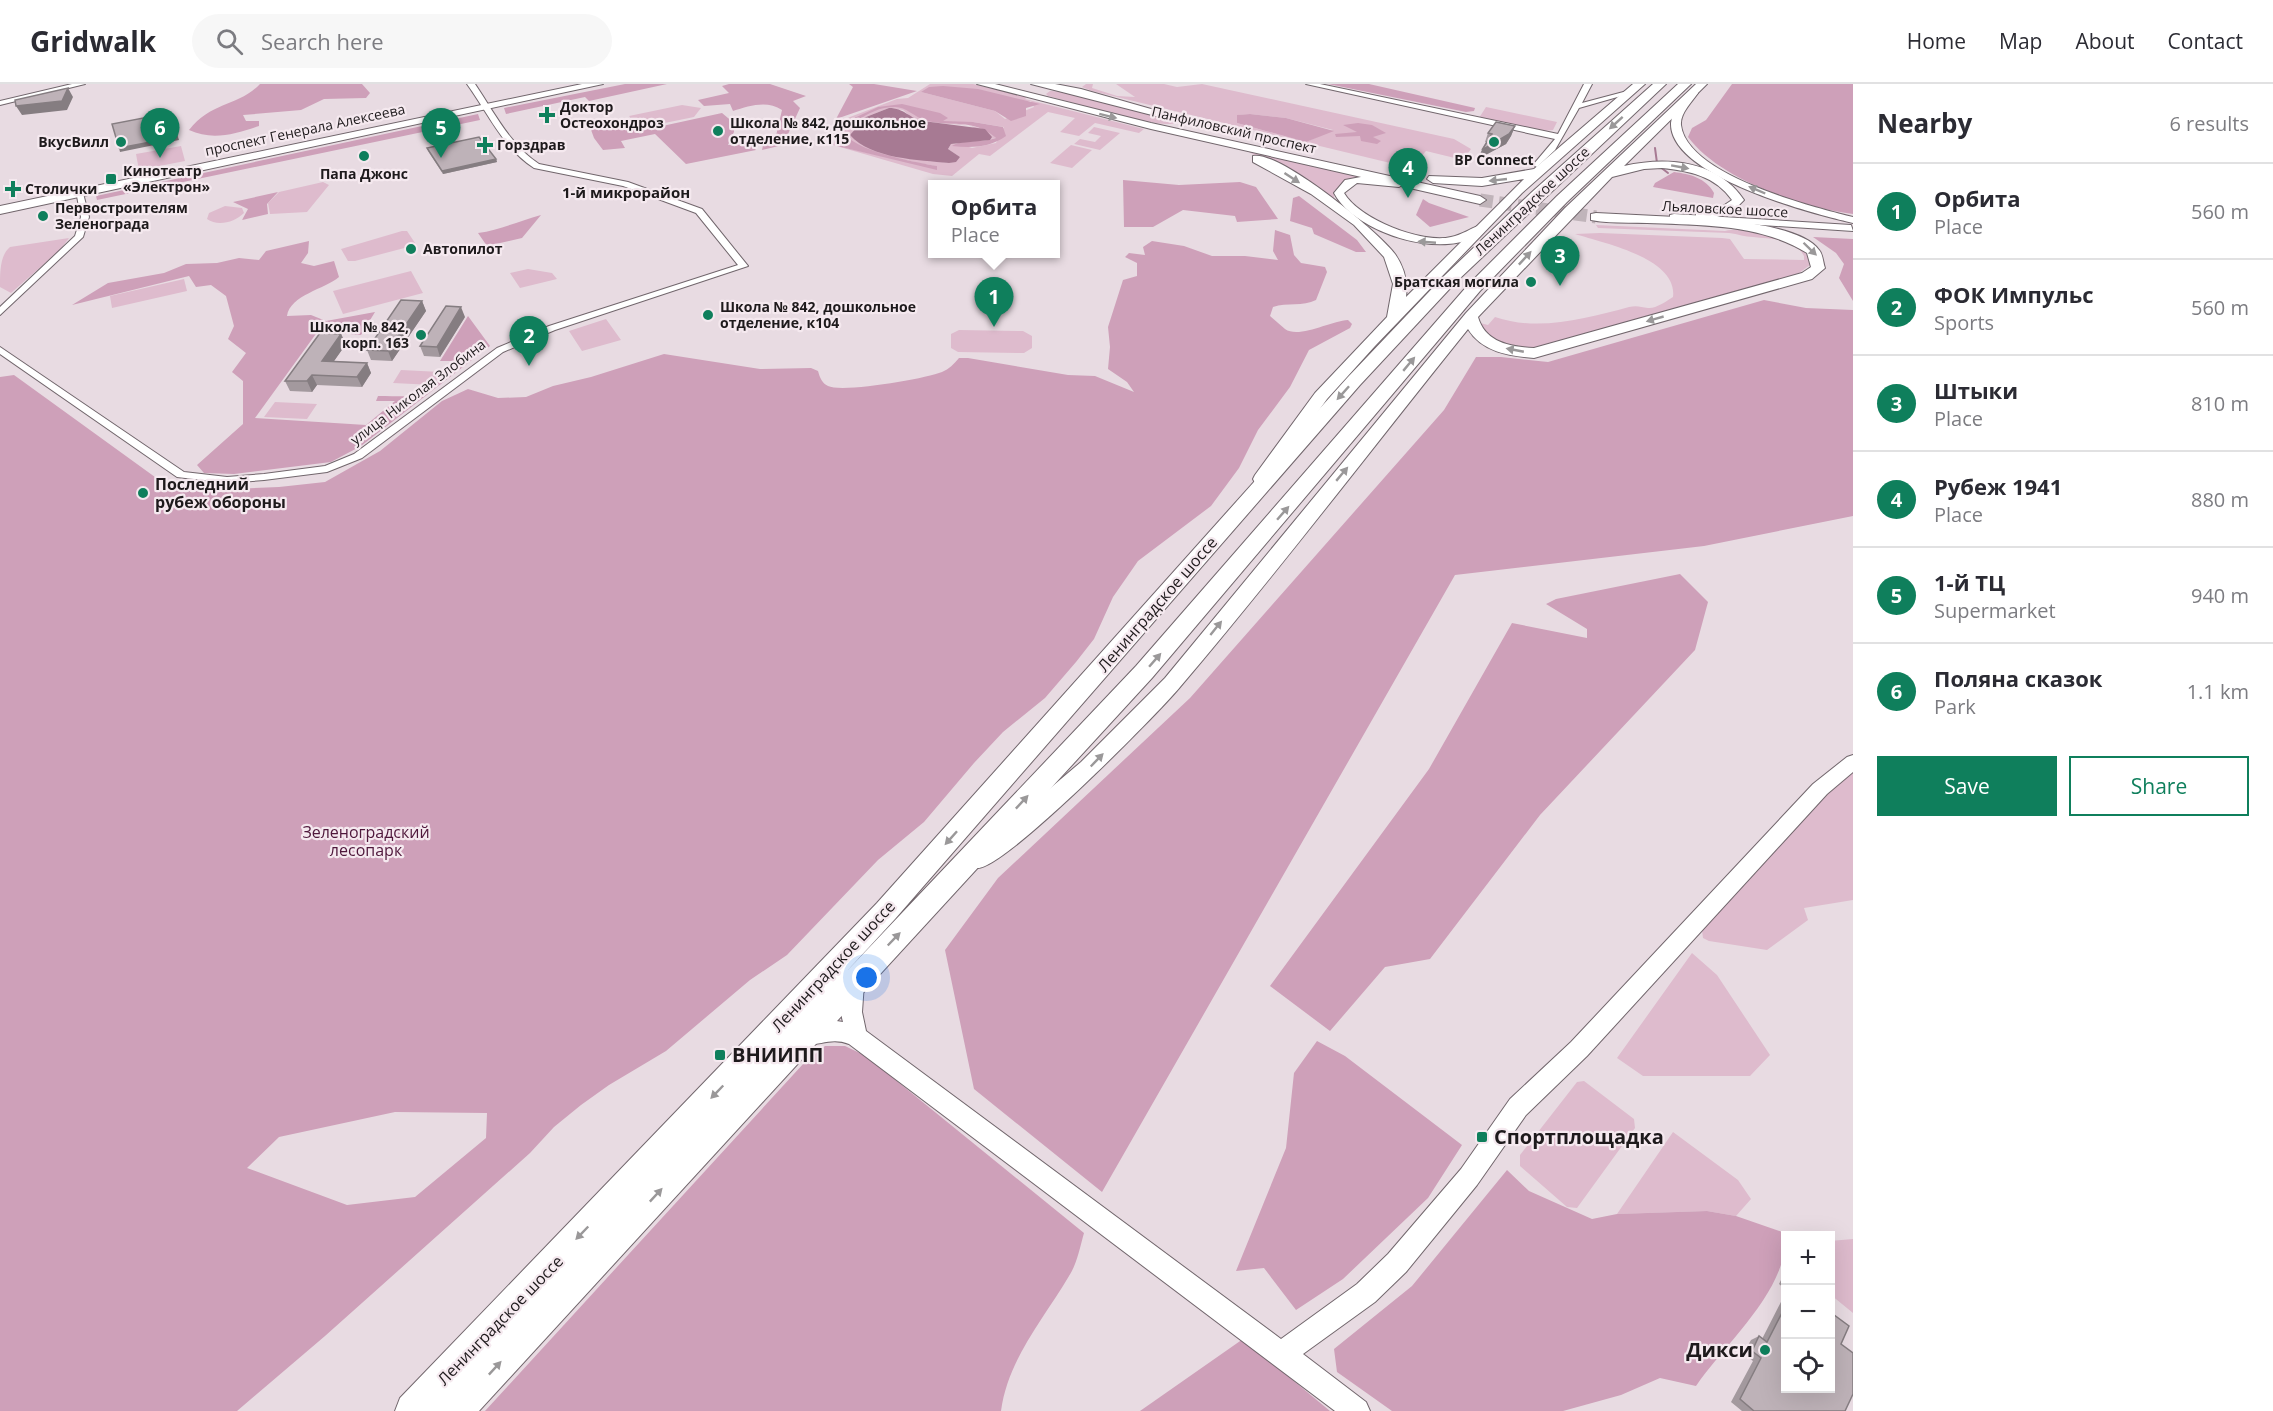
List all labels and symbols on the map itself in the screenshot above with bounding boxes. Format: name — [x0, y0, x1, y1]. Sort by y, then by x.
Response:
place label: Доктор Остеохондроз — [560, 97, 664, 132]
street label: проспект Генерала Алексеева — [203, 99, 407, 160]
street label: Панфиловский проспект — [1150, 101, 1319, 158]
marker: Доктор Остеохондроз — [538, 106, 556, 124]
pin: 6 — [140, 109, 180, 158]
pin: 5 — [422, 109, 460, 158]
one-way arrow — [1099, 111, 1117, 121]
place label: Школа № 842, дошкольное отделение, к115 — [730, 113, 926, 148]
one-way arrow — [1609, 116, 1624, 129]
marker: Школа № 842, дошкольное отделение, к115 — [711, 124, 725, 138]
place label: ВкусВилл — [38, 132, 109, 151]
marker: ВкусВилл — [114, 135, 128, 149]
place label: Горздрав — [497, 135, 566, 154]
marker: ВР Connect — [1487, 135, 1501, 149]
marker: Горздрав — [478, 138, 492, 152]
street label: Ленинградское шоссе — [1470, 142, 1593, 259]
pin: 4 — [1388, 148, 1428, 198]
marker: Папа Джонс — [357, 149, 371, 163]
place label: ВР Connect — [1454, 150, 1534, 169]
place label: Кинотеатр «Электрон» — [123, 161, 210, 196]
one-way arrow — [1671, 163, 1690, 172]
place label: Папа Джонс — [320, 164, 408, 183]
marker: Кинотеатр «Электрон» — [104, 172, 118, 186]
one-way arrow — [1284, 172, 1300, 183]
one-way arrow — [1488, 175, 1507, 185]
place label: Столички — [25, 179, 97, 198]
marker: Столички — [6, 182, 20, 196]
district label: 1-й микрорайон — [562, 182, 690, 202]
one-way arrow — [1748, 185, 1766, 194]
street label: Льяловское шоссе — [1661, 196, 1789, 221]
place label: Первостроителям Зеленограда — [55, 198, 188, 233]
marker: Первостроителям Зеленограда — [36, 209, 50, 223]
pin: 3 — [1540, 236, 1580, 286]
one-way arrow — [1417, 237, 1436, 246]
place label: Автопилот — [423, 239, 503, 258]
marker: Автопилот — [404, 242, 418, 256]
one-way arrow — [1803, 242, 1818, 256]
one-way arrow — [1518, 251, 1532, 266]
place label: Братская могила — [1394, 272, 1519, 291]
marker: Братская могила — [1524, 275, 1538, 289]
pin: 1 — [974, 278, 1014, 327]
place label: Школа № 842, дошкольное отделение, к104 — [720, 297, 916, 332]
marker: Школа № 842, дошкольное отделение, к104 — [701, 308, 715, 322]
one-way arrow — [1646, 315, 1664, 324]
pin: 2 — [510, 316, 548, 366]
place label: Школа № 842, корп. 163 — [309, 317, 409, 352]
marker: Школа № 842, корп. 163 — [414, 328, 428, 342]
street label: улица Николая Злобина — [346, 334, 489, 449]
one-way arrow — [1506, 345, 1525, 354]
one-way arrow — [1402, 357, 1415, 372]
one-way arrow — [1337, 385, 1350, 400]
one-way arrow — [1336, 466, 1349, 482]
place label: Последний рубеж обороны — [155, 473, 286, 513]
marker: Последний рубеж обороны — [136, 486, 150, 500]
one-way arrow — [1276, 505, 1290, 520]
street label: Ленинградское шоссе — [1092, 532, 1222, 676]
one-way arrow — [1210, 620, 1223, 636]
one-way arrow — [1148, 653, 1161, 668]
one-way arrow — [1090, 753, 1104, 768]
one-way arrow — [1015, 795, 1029, 810]
park label: Зеленоградский лесопарк — [302, 821, 430, 861]
one-way arrow — [944, 830, 958, 845]
street label: Ленинградское шоссе — [766, 895, 900, 1037]
one-way arrow — [887, 932, 901, 946]
your location — [852, 963, 881, 992]
place label: ВНИИПП — [732, 1041, 823, 1068]
marker: ВНИИПП — [713, 1048, 727, 1062]
one-way arrow — [710, 1084, 724, 1099]
place label: Спортплощадка — [1494, 1123, 1664, 1150]
marker: Спортплощадка — [1475, 1130, 1489, 1144]
one-way arrow — [649, 1188, 662, 1203]
one-way arrow — [576, 1225, 590, 1239]
street label: Ленинградское шоссе — [432, 1250, 568, 1390]
place label: Дикси — [1686, 1336, 1753, 1363]
marker: Дикси — [1758, 1343, 1772, 1357]
one-way arrow — [488, 1361, 502, 1376]

